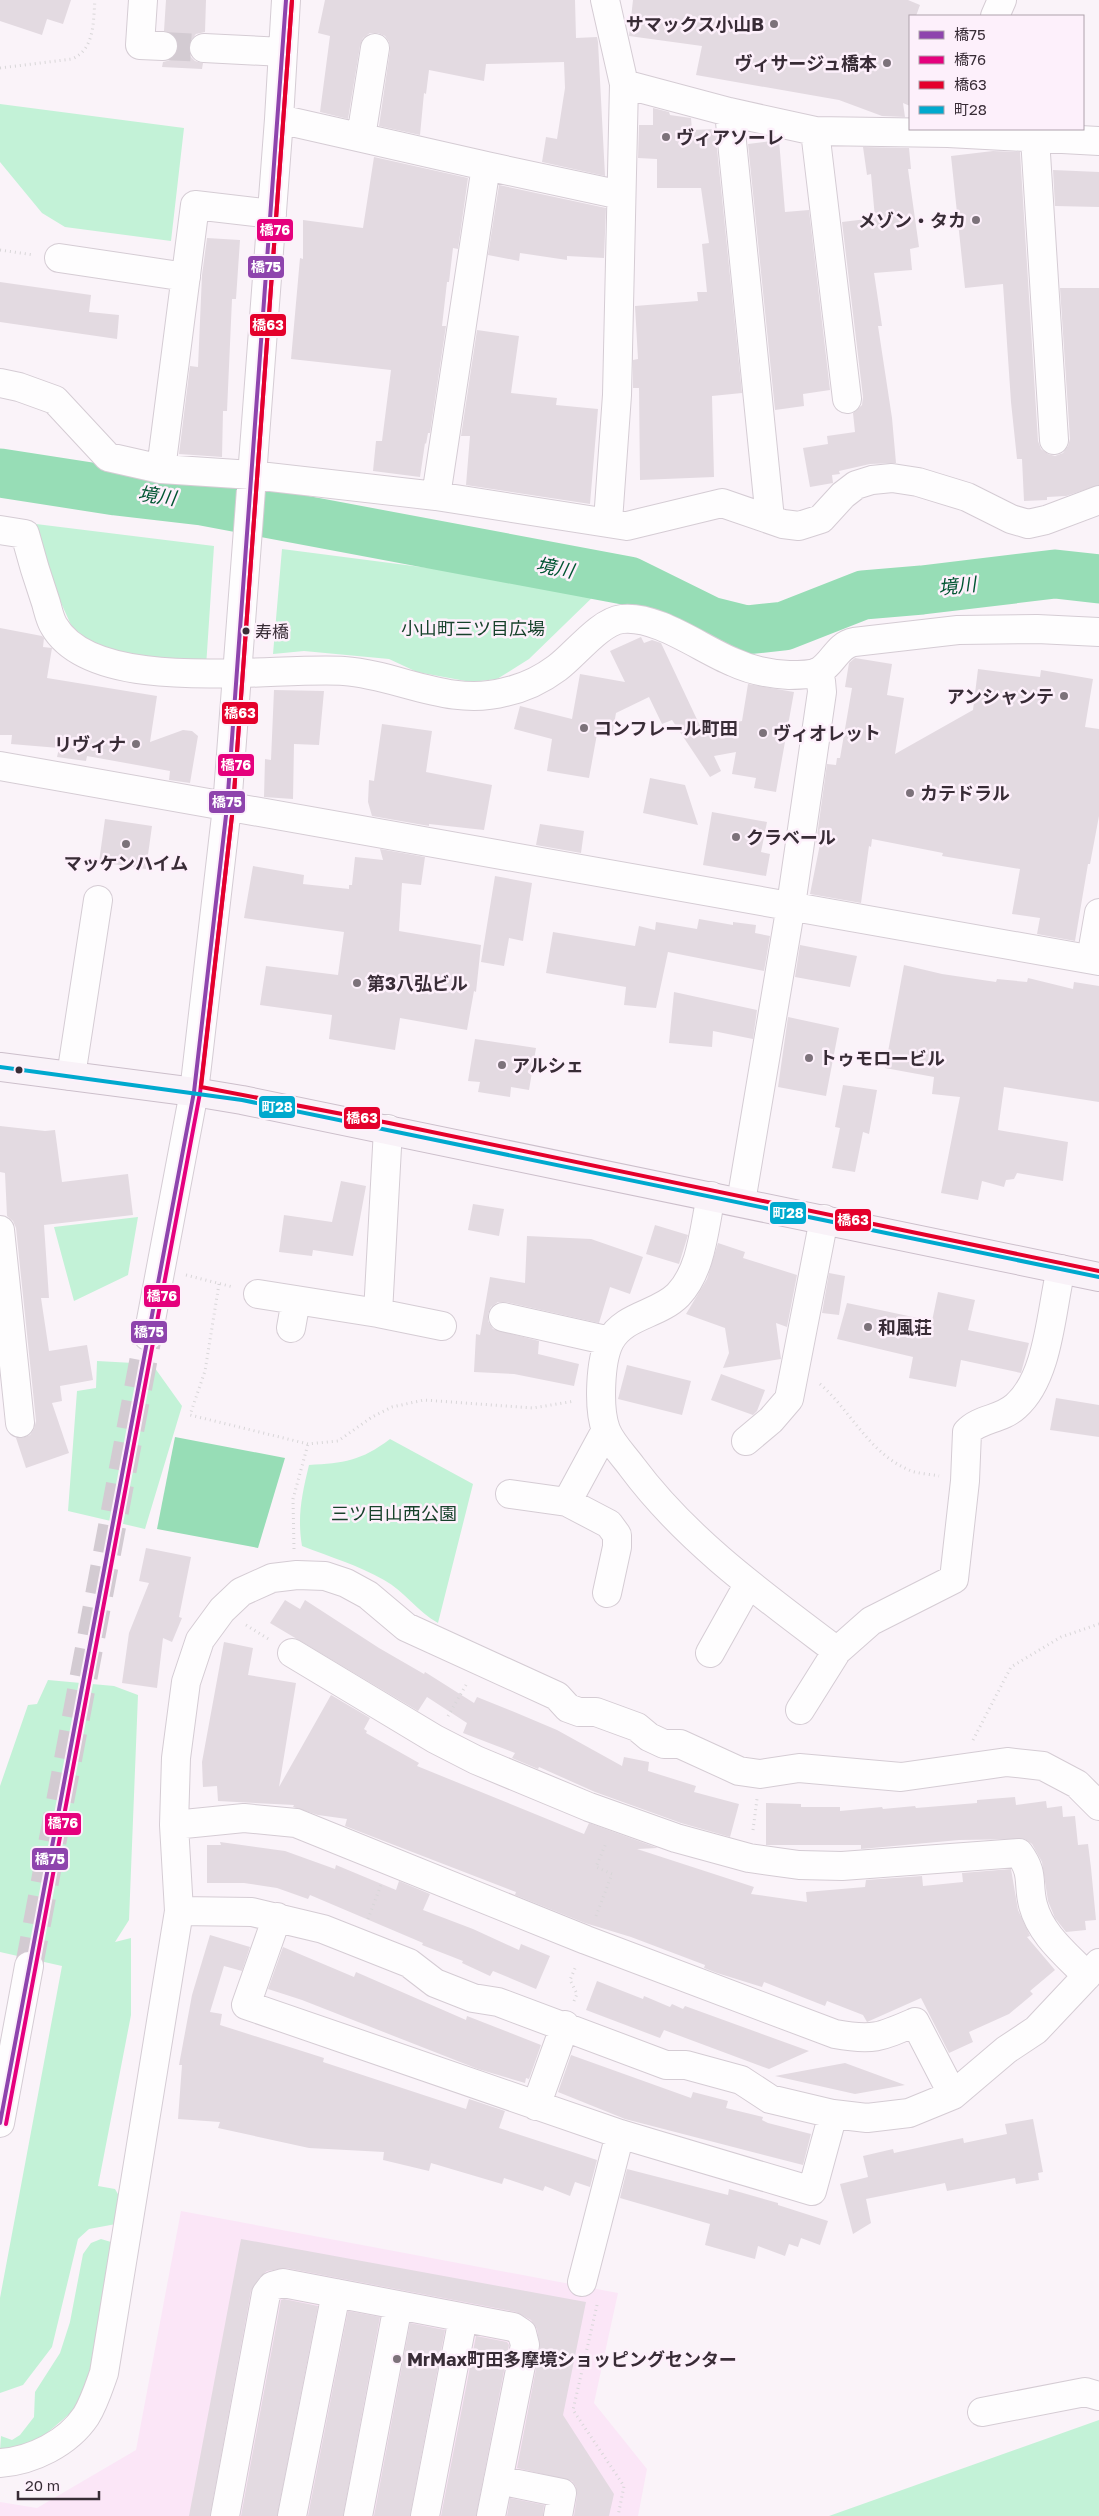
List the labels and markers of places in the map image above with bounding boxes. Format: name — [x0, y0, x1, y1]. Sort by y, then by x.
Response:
place label: サマックス小山B — [626, 13, 764, 35]
marker: サマックス小山B — [768, 18, 780, 30]
place label: ヴィサージュ橋本 — [735, 52, 877, 74]
marker: ヴィサージュ橋本 — [881, 57, 893, 69]
place label: ヴィアソーレ — [676, 126, 784, 148]
marker: ヴィアソーレ — [660, 131, 672, 143]
place label: メゾン・タカ — [858, 209, 966, 231]
marker: メゾン・タカ — [970, 214, 982, 226]
place label: 寿橋 — [255, 621, 289, 642]
marker: 寿橋 — [241, 626, 251, 636]
place label: アンシャンテ — [947, 685, 1054, 707]
marker: アンシャンテ — [1058, 690, 1070, 702]
place label: コンフレール町田 — [594, 717, 737, 739]
marker: コンフレール町田 — [578, 722, 590, 734]
place label: ヴィオレット — [773, 722, 881, 744]
marker: ヴィオレット — [757, 727, 769, 739]
place label: リヴィナ — [54, 733, 126, 755]
marker: リヴィナ — [130, 738, 142, 750]
place label: カテドラル — [920, 782, 1010, 804]
marker: カテドラル — [904, 787, 916, 799]
place label: クラベール — [746, 826, 836, 848]
marker: クラベール — [730, 831, 742, 843]
marker: マッケンハイム — [120, 838, 132, 850]
place label: マッケンハイム — [64, 852, 188, 874]
place label: 第3八弘ビル — [367, 972, 468, 994]
marker: 第3八弘ビル — [351, 977, 363, 989]
place label: トゥモロービル — [819, 1047, 945, 1069]
marker: トゥモロービル — [803, 1052, 815, 1064]
place label: アルシェ — [512, 1054, 584, 1076]
marker: アルシェ — [496, 1059, 508, 1071]
unlabelled marker — [14, 1065, 24, 1075]
place label: 和風荘 — [878, 1316, 932, 1338]
marker: 和風荘 — [862, 1321, 874, 1333]
place label: MrMax町田多摩境ショッピングセンター — [407, 2348, 737, 2370]
marker: MrMax町田多摩境ショッピングセンター — [391, 2353, 403, 2365]

